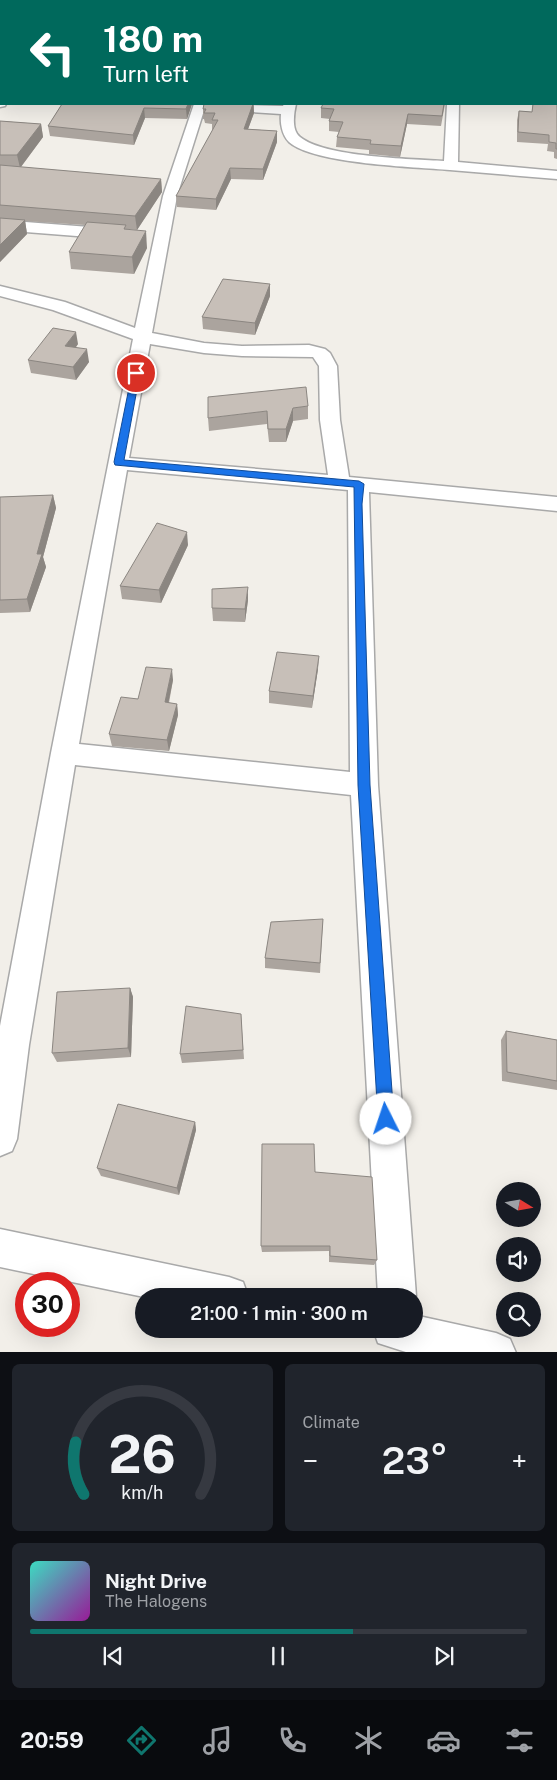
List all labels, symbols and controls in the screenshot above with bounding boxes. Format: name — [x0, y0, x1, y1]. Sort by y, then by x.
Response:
text: 180 m — [103, 19, 203, 60]
icon: left — [20, 20, 85, 85]
text: Turn left — [103, 61, 189, 87]
pin — [115, 352, 157, 394]
icon: arrive — [122, 359, 150, 387]
position arrow — [359, 1092, 411, 1144]
north arrow — [496, 1182, 541, 1228]
map controls — [496, 1182, 541, 1337]
button: sound — [496, 1237, 541, 1282]
speed limit sign: 30 — [15, 1272, 80, 1337]
button: search — [496, 1292, 541, 1337]
text: 21:00 · 1 min · 300 m — [190, 1302, 368, 1324]
text: Climate — [303, 1413, 360, 1432]
text: 26 — [109, 1424, 176, 1485]
text: 23° — [382, 1438, 448, 1483]
text: − — [303, 1444, 318, 1477]
text: + — [511, 1444, 527, 1477]
text: km/h — [121, 1482, 163, 1503]
text: Night Drive — [105, 1570, 207, 1592]
text: The Halogens — [105, 1592, 207, 1611]
icon: previous — [99, 1642, 127, 1670]
icon: pause — [264, 1642, 292, 1670]
icon: next — [430, 1642, 458, 1670]
icon: directions — [124, 1723, 159, 1758]
icon: music — [200, 1723, 235, 1758]
icon: phone — [275, 1723, 310, 1758]
icon: climate — [351, 1723, 386, 1758]
icon: car — [426, 1723, 461, 1758]
icon: filters — [502, 1723, 537, 1758]
text: 20:59 — [20, 1727, 84, 1753]

